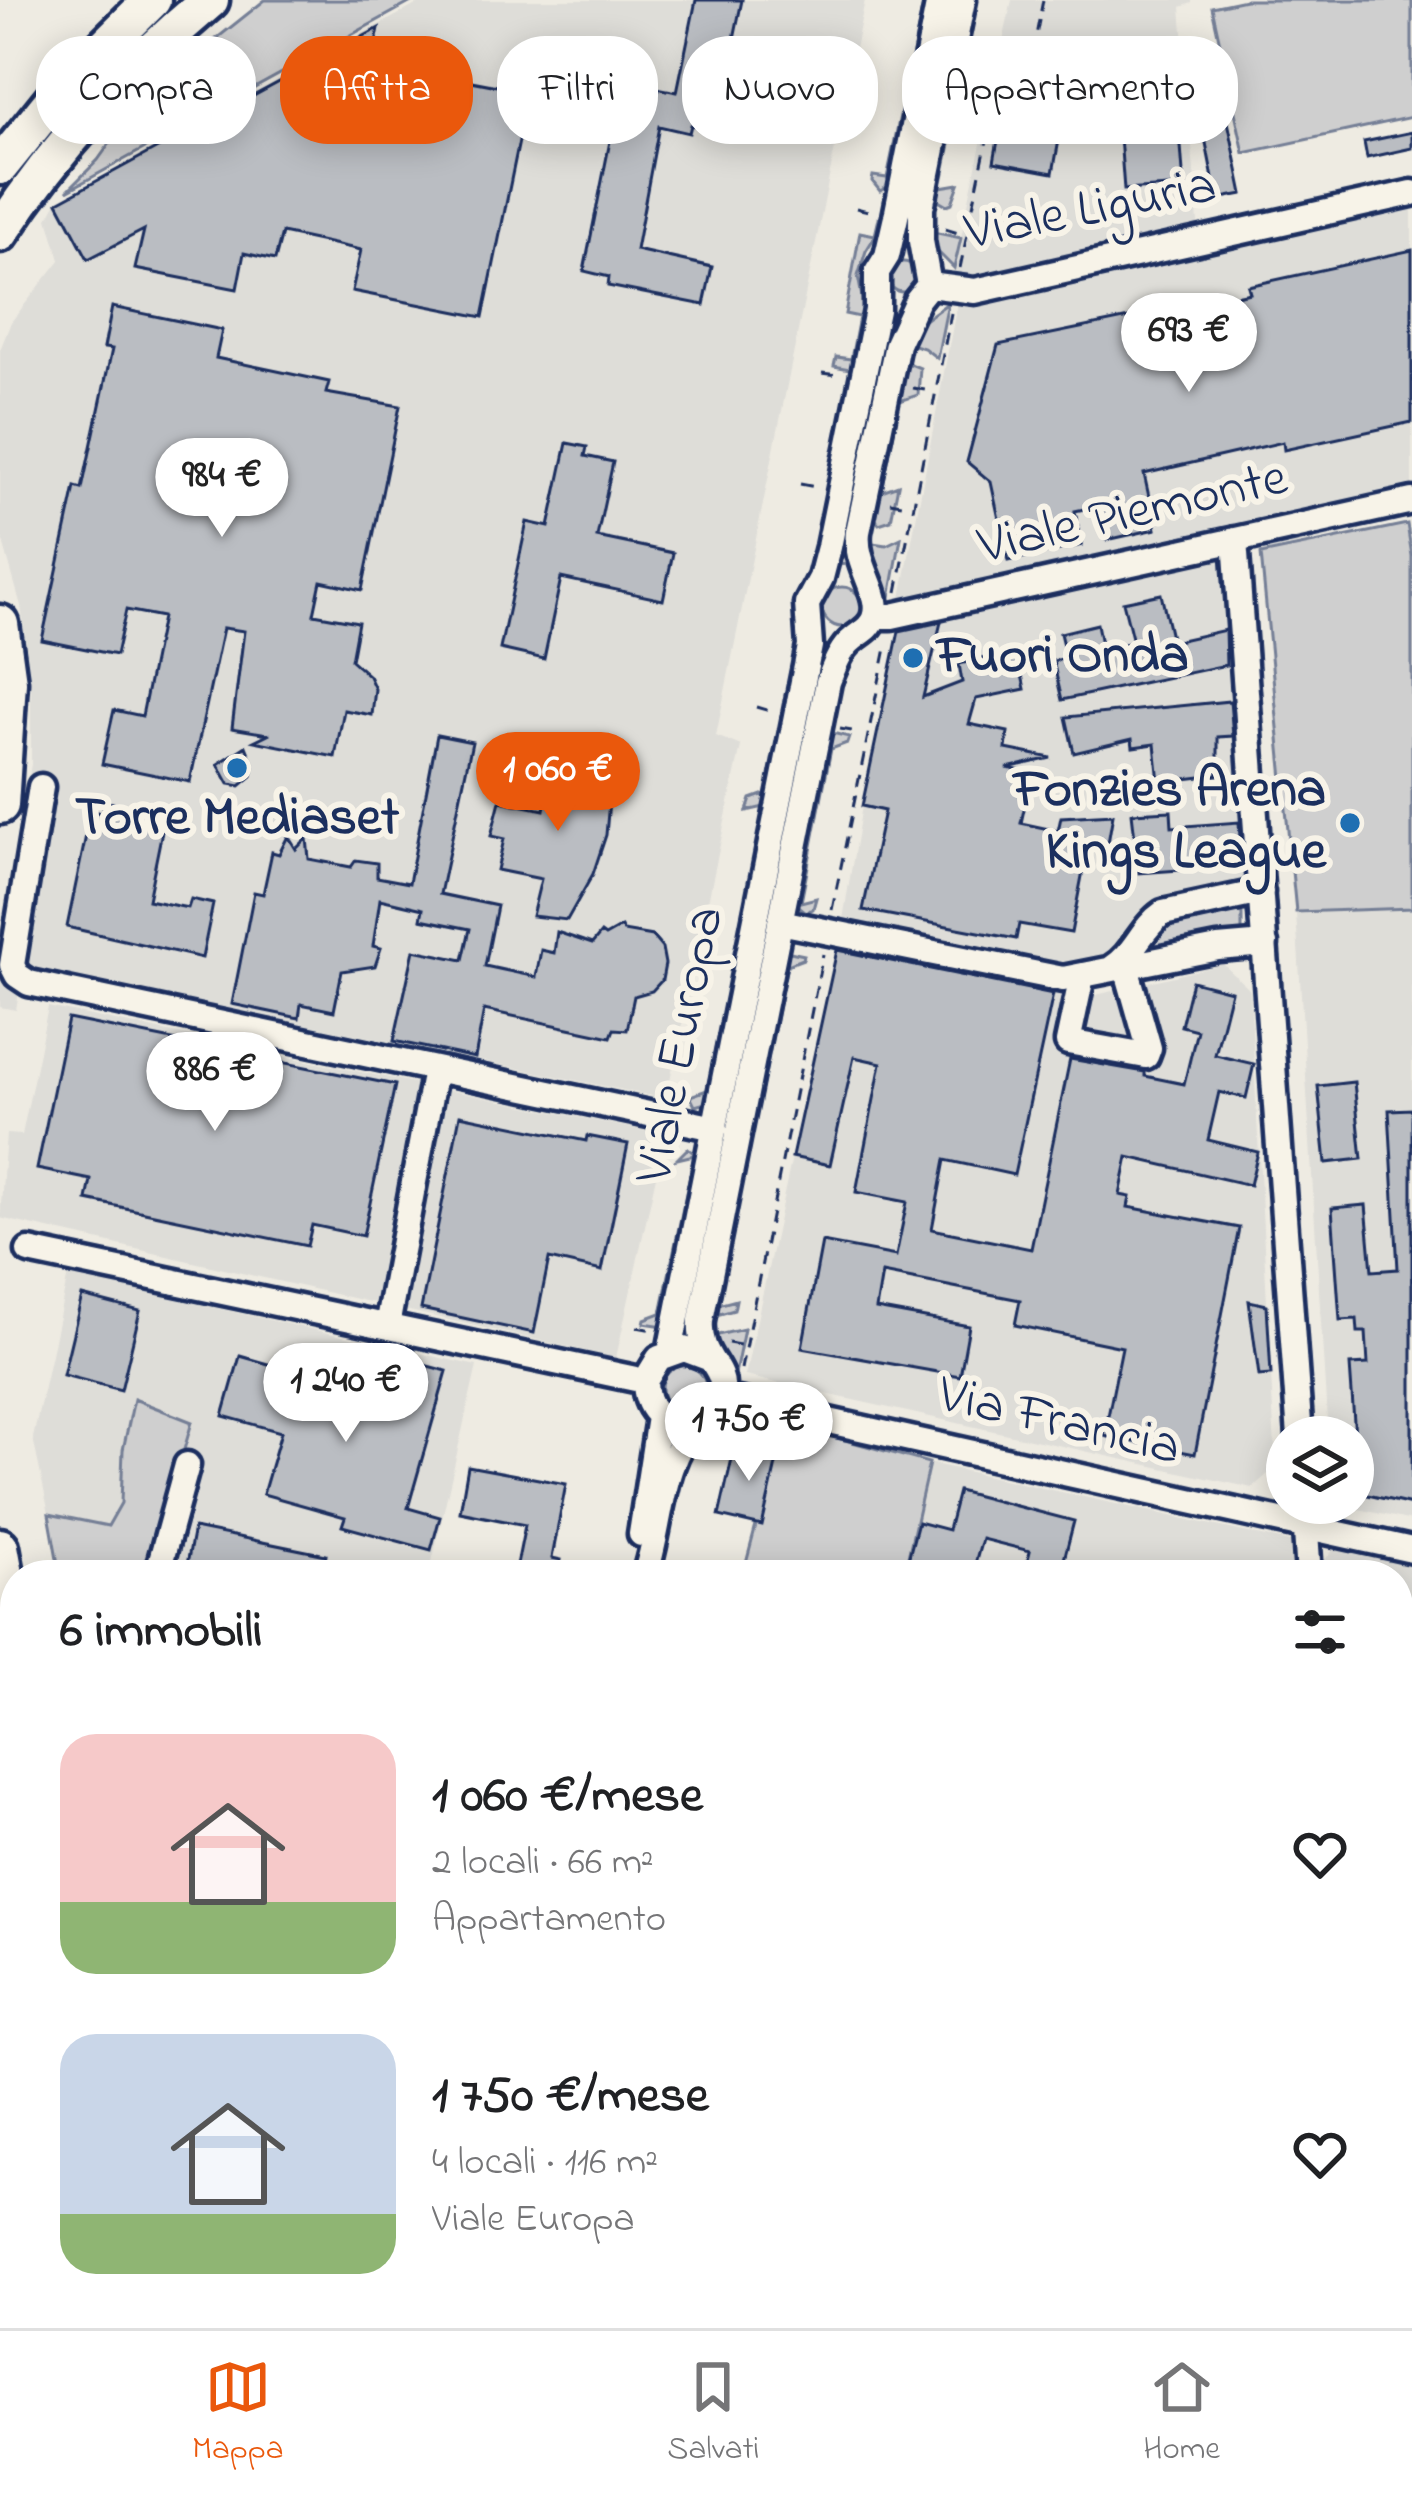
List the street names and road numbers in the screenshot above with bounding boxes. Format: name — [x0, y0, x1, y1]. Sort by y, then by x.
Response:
street label: Viale Liguria — [958, 148, 1223, 275]
street label: Viale Piemonte — [970, 440, 1296, 588]
street label: Viale Europa — [617, 900, 747, 1191]
street label: Via Francia — [929, 1357, 1188, 1489]

